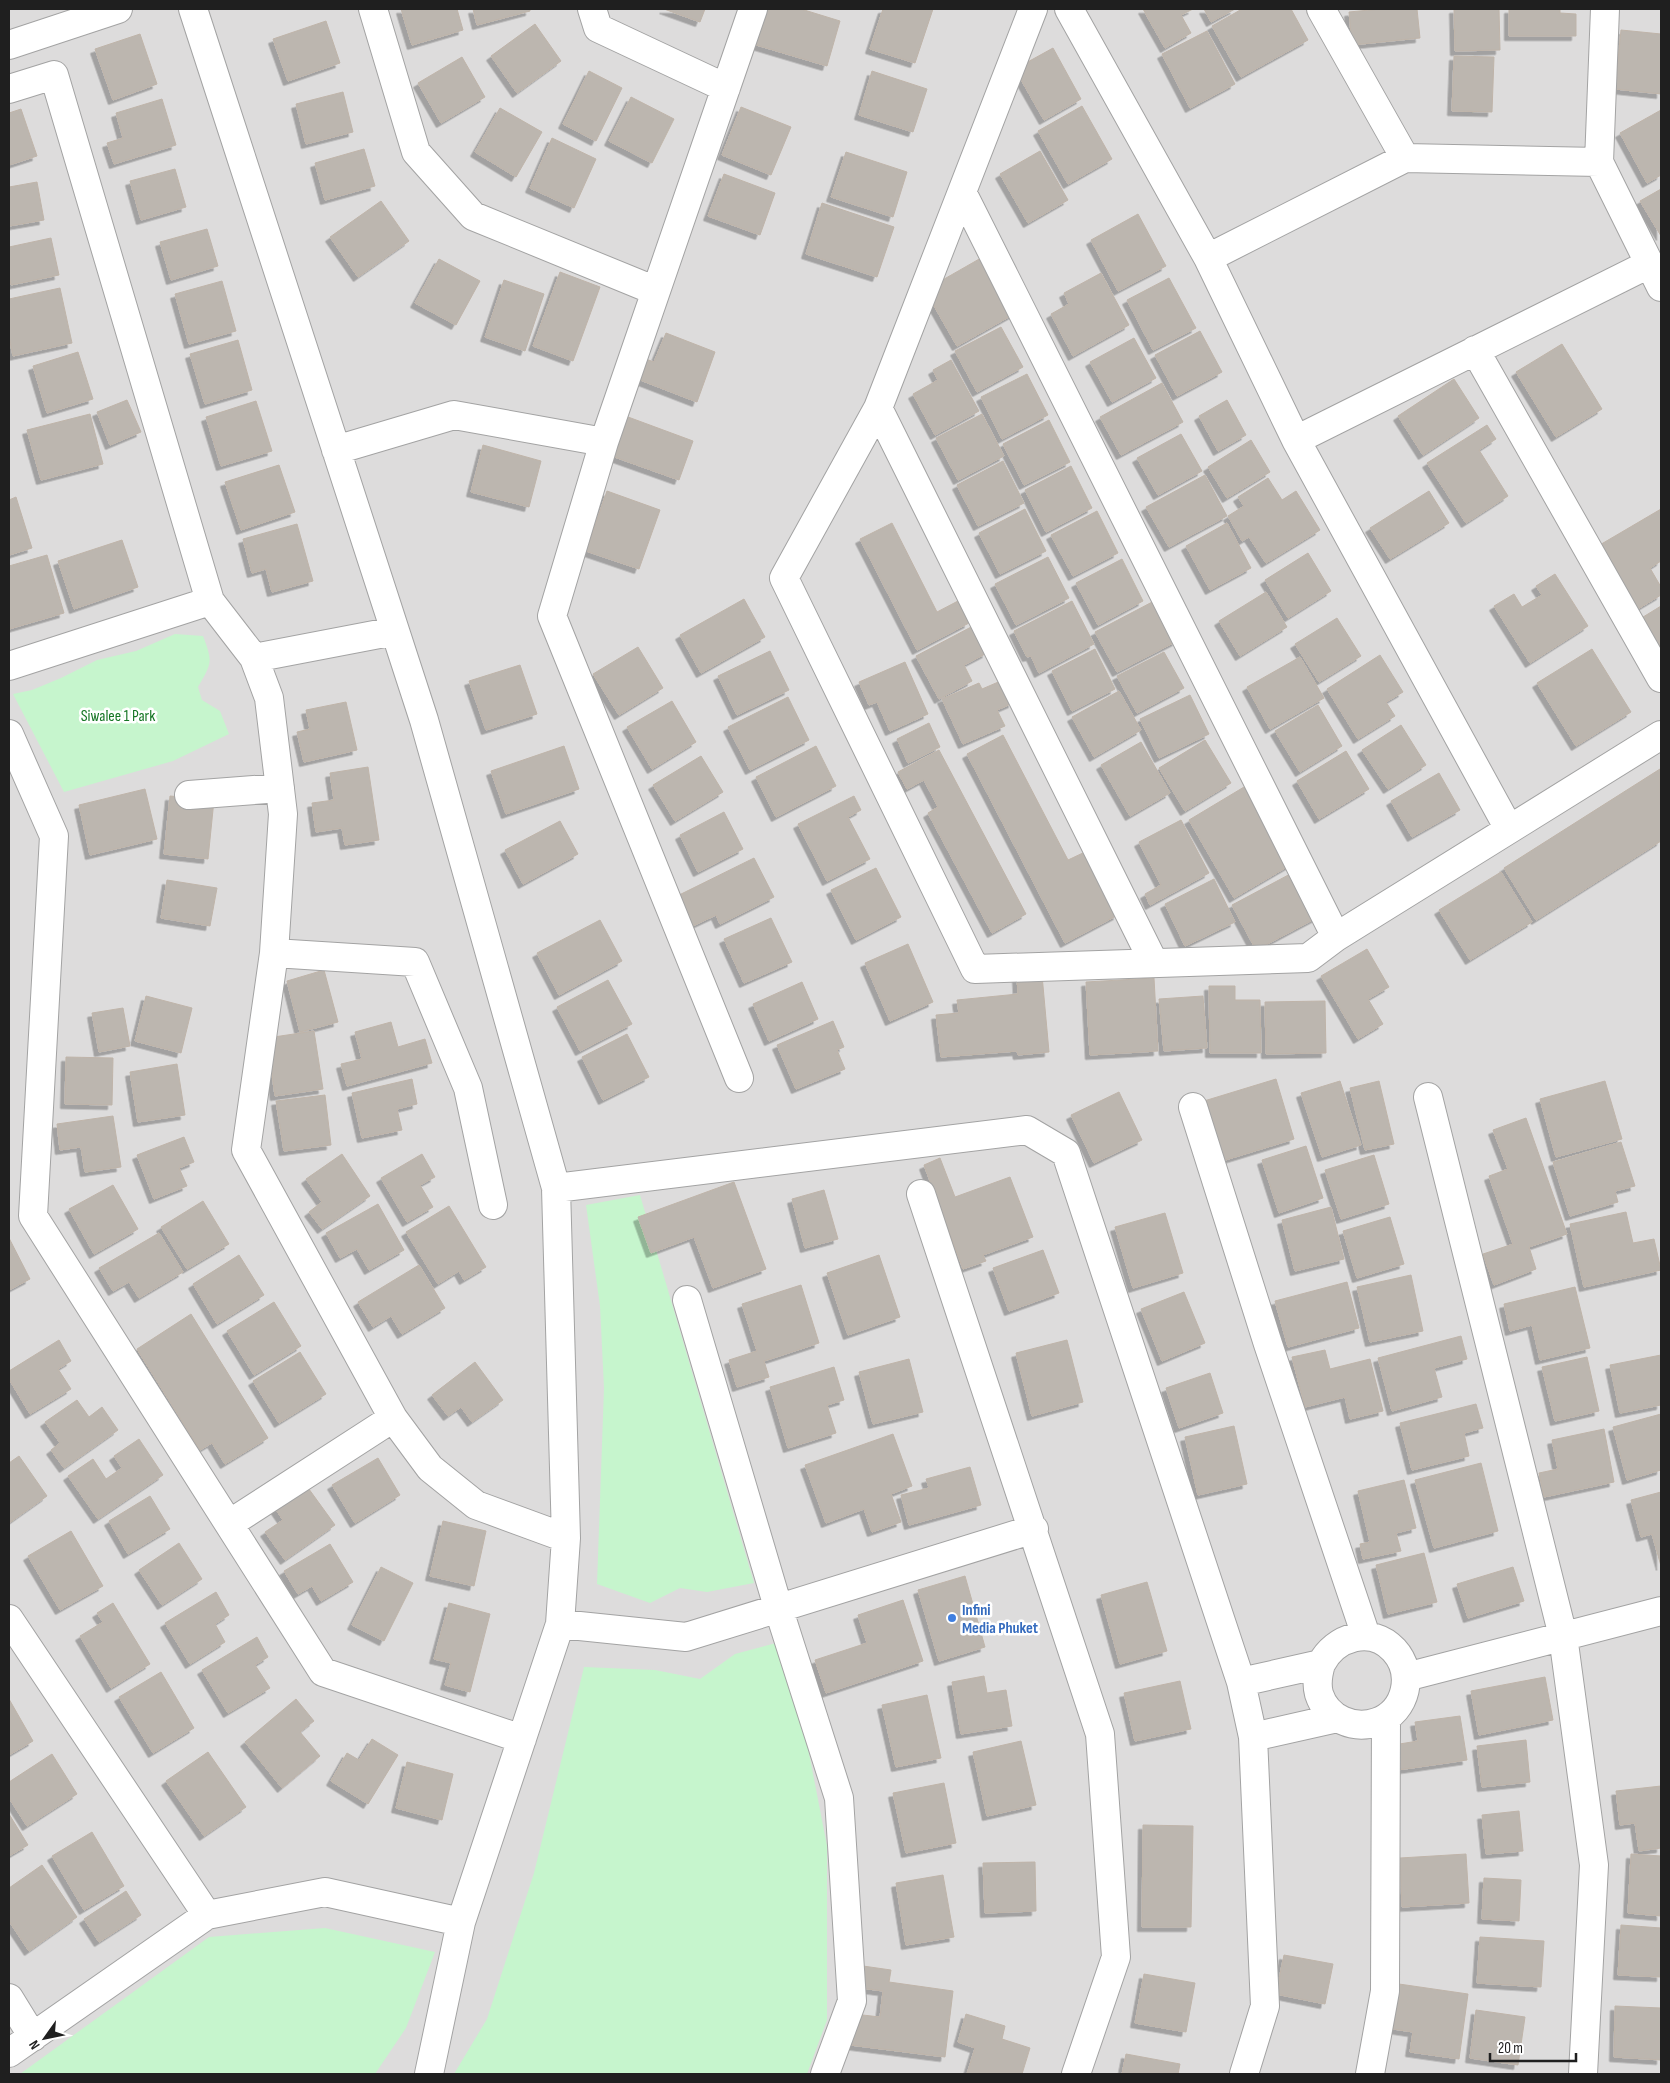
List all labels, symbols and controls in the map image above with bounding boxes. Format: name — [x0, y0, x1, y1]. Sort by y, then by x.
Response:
park label: Siwalee 1 Park — [81, 707, 155, 726]
place label: Infini Media Phuket — [962, 1601, 1038, 1638]
marker: Infini Media Phuket — [946, 1612, 958, 1624]
north arrow — [20, 2013, 70, 2063]
scale bar — [1490, 2030, 1576, 2062]
text: N — [25, 2037, 44, 2053]
text: 20 m — [1498, 2039, 1523, 2058]

